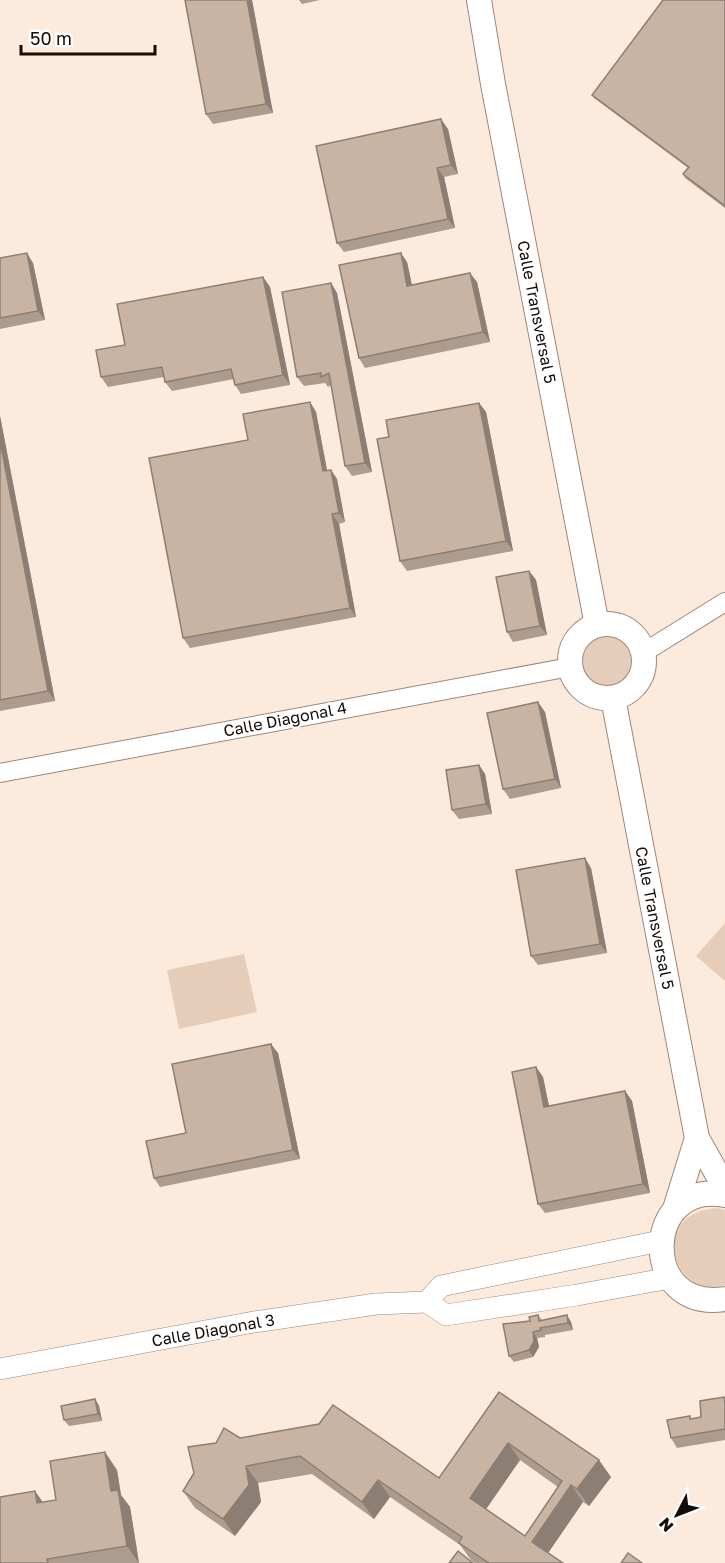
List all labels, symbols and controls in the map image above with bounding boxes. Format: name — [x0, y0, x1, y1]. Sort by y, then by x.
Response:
scale bar — [21, 18, 154, 56]
text: 50 m — [30, 27, 72, 49]
street label: Calle Transversal 5 — [513, 239, 561, 385]
street label: Calle Diagonal 4 — [222, 697, 348, 741]
street label: Calle Transversal 5 — [631, 845, 679, 991]
street label: Calle Diagonal 3 — [150, 1309, 276, 1351]
north arrow — [647, 1485, 707, 1545]
text: N — [654, 1514, 677, 1536]

